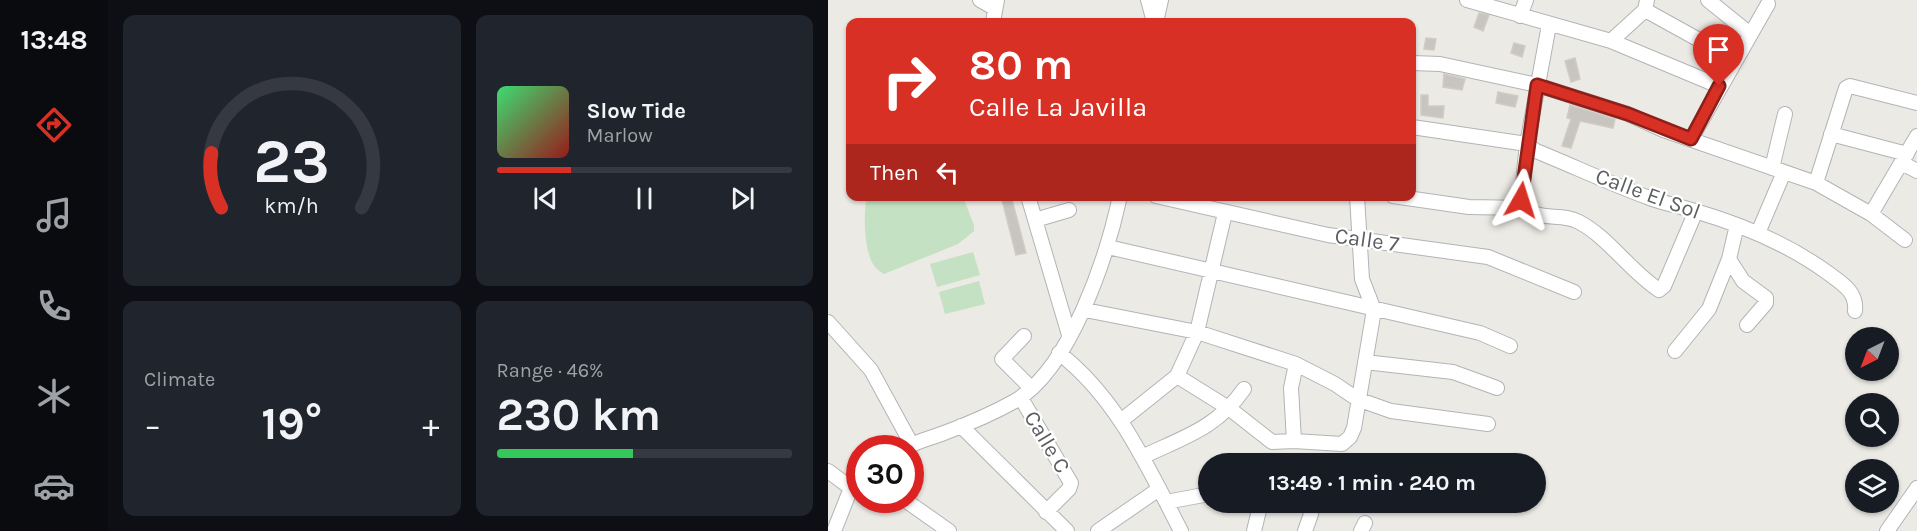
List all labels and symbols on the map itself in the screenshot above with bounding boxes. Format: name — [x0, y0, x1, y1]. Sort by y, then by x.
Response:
pin — [1693, 24, 1744, 86]
street label: Calle El Sol — [1592, 163, 1704, 225]
position arrow — [1489, 168, 1553, 232]
street label: Calle 7 — [1333, 223, 1401, 257]
north arrow — [1845, 327, 1899, 381]
street label: Calle C — [1018, 406, 1076, 478]
speed limit sign: 30 — [846, 435, 924, 513]

